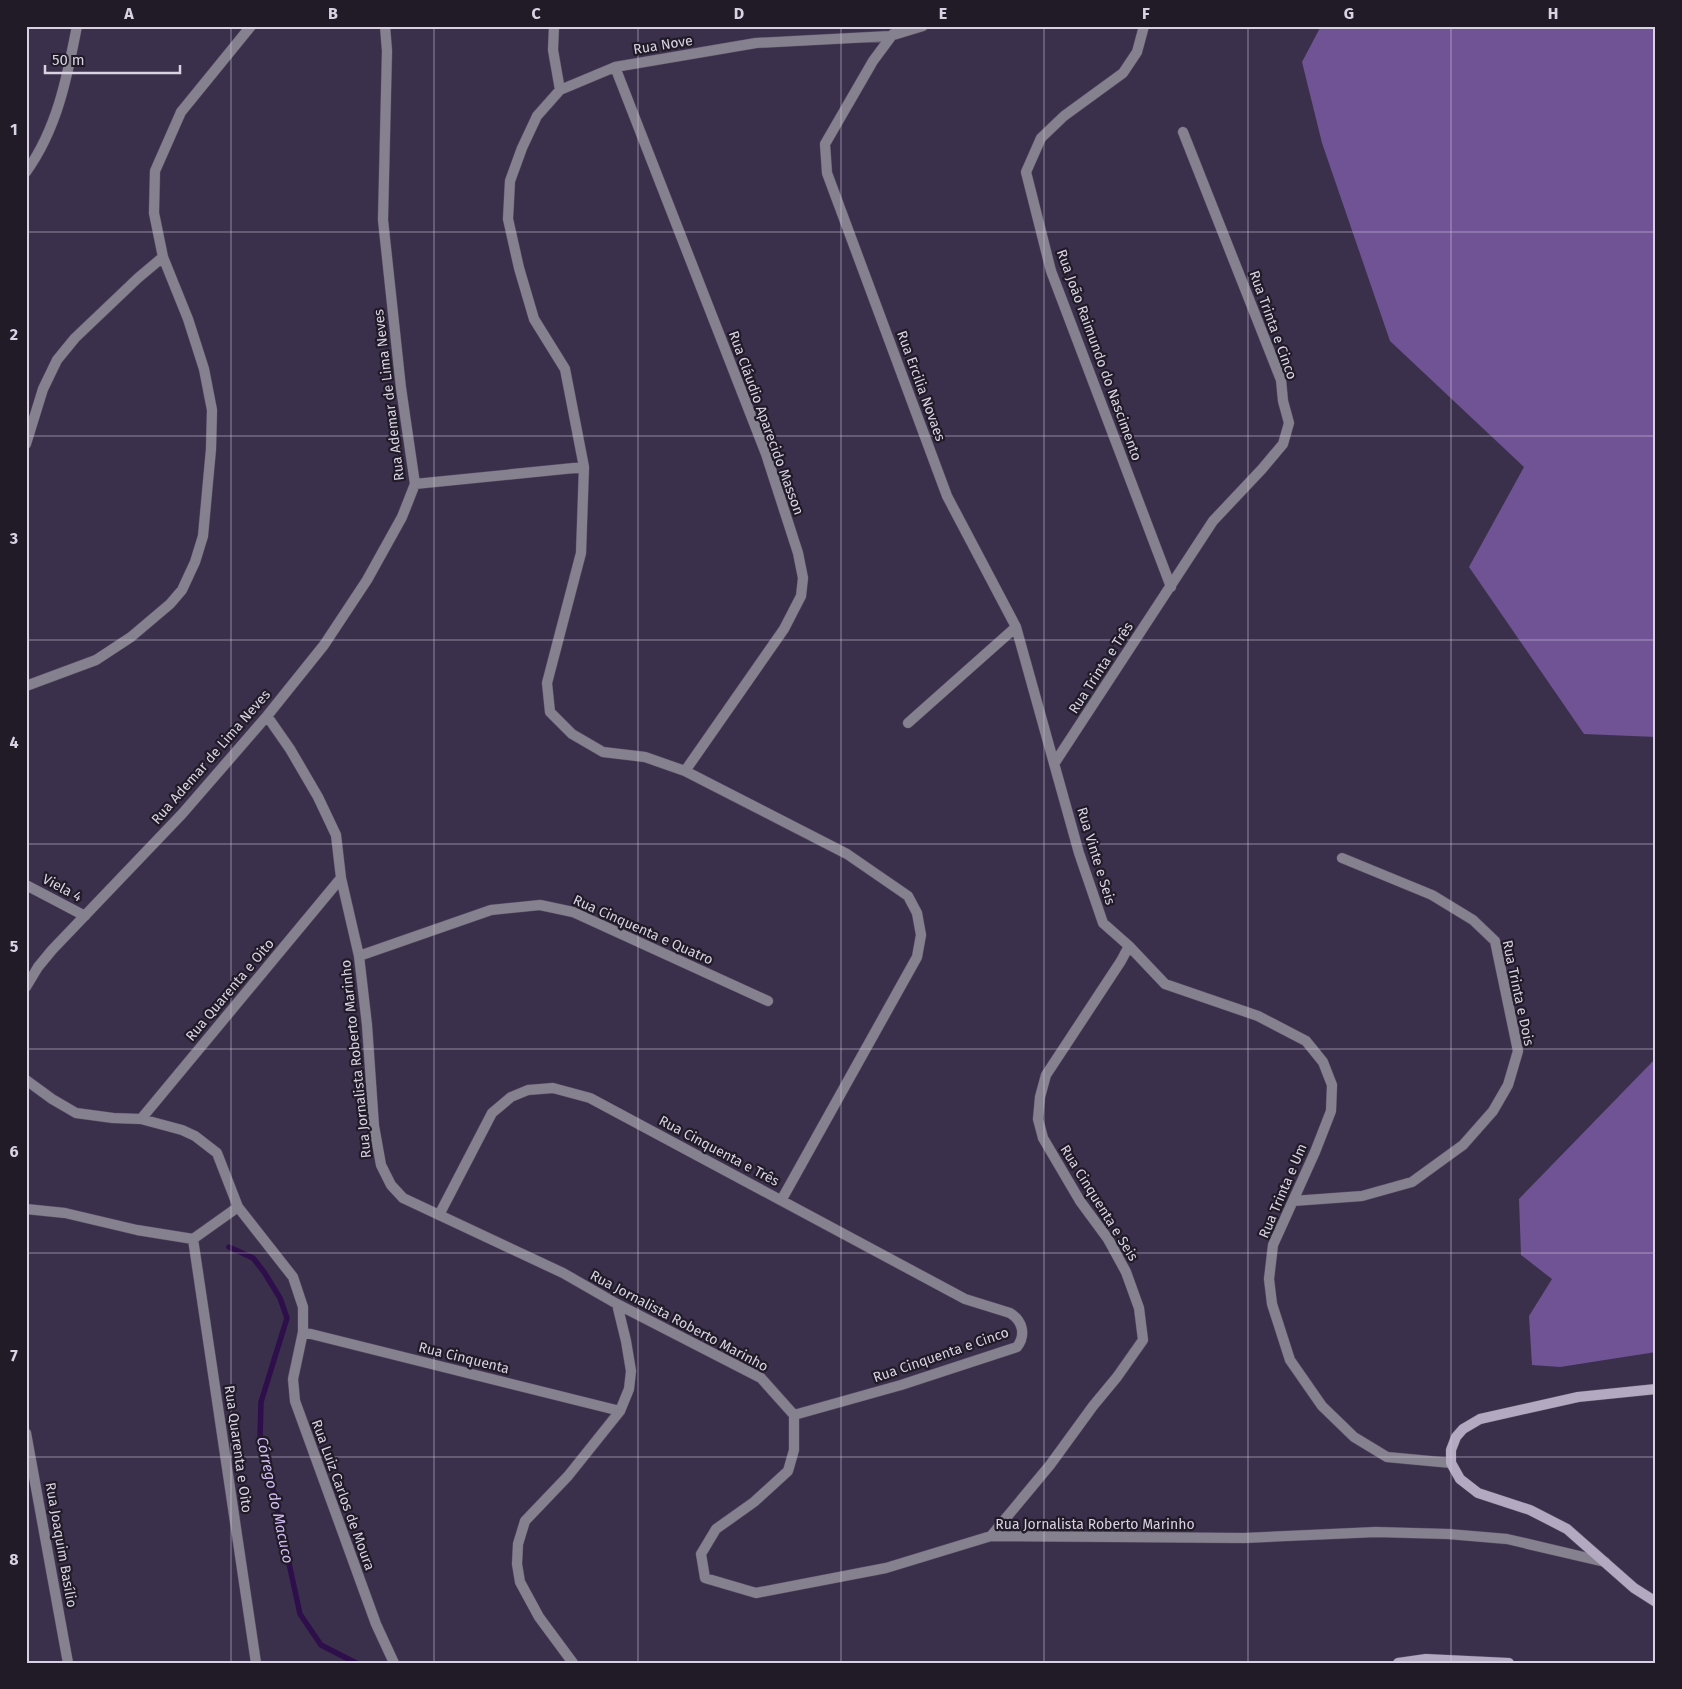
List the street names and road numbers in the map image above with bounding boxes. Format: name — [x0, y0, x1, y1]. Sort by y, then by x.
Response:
street label: Rua Nove — [632, 32, 694, 58]
street label: Rua João Raimundo do Nascimento — [1053, 247, 1145, 463]
street label: Rua Trinta e Cinco — [1245, 268, 1301, 382]
street label: Rua Ademar de Lima Neves — [370, 308, 408, 482]
street label: Rua Ercilia Novaes — [893, 328, 949, 444]
street label: Rua Cláudio Aparecido Masson — [725, 329, 807, 517]
street label: Rua Trinta e Três — [1065, 619, 1137, 717]
street label: Rua Ademar de Lima Neves — [148, 686, 274, 828]
street label: Rua Vinte e Seis — [1073, 805, 1119, 907]
street label: Viela 4 — [39, 871, 85, 906]
street label: Rua Cinquenta e Quatro — [570, 891, 716, 969]
street label: Rua Quarenta e Oito — [182, 935, 278, 1045]
street label: Rua Trinta e Dois — [1498, 939, 1538, 1048]
street label: Rua Jornalista Roberto Marinho — [337, 959, 375, 1159]
street label: Rua Cinquenta e Três — [656, 1112, 782, 1190]
street label: Rua Trinta e Um — [1255, 1141, 1311, 1241]
street label: Rua Cinquenta e Seis — [1056, 1142, 1142, 1265]
street label: Rua Jornalista Roberto Marinho — [587, 1267, 771, 1375]
street label: Rua Cinquenta e Cinco — [871, 1324, 1011, 1386]
street label: Rua Cinquenta — [417, 1339, 511, 1377]
street label: Rua Quarenta e Oito — [221, 1384, 255, 1514]
street label: Rua Luiz Carlos de Moura — [308, 1417, 378, 1573]
street label: Rua Joaquim Basílio — [42, 1481, 80, 1609]
street label: Rua Jornalista Roberto Marinho — [995, 1516, 1195, 1533]

